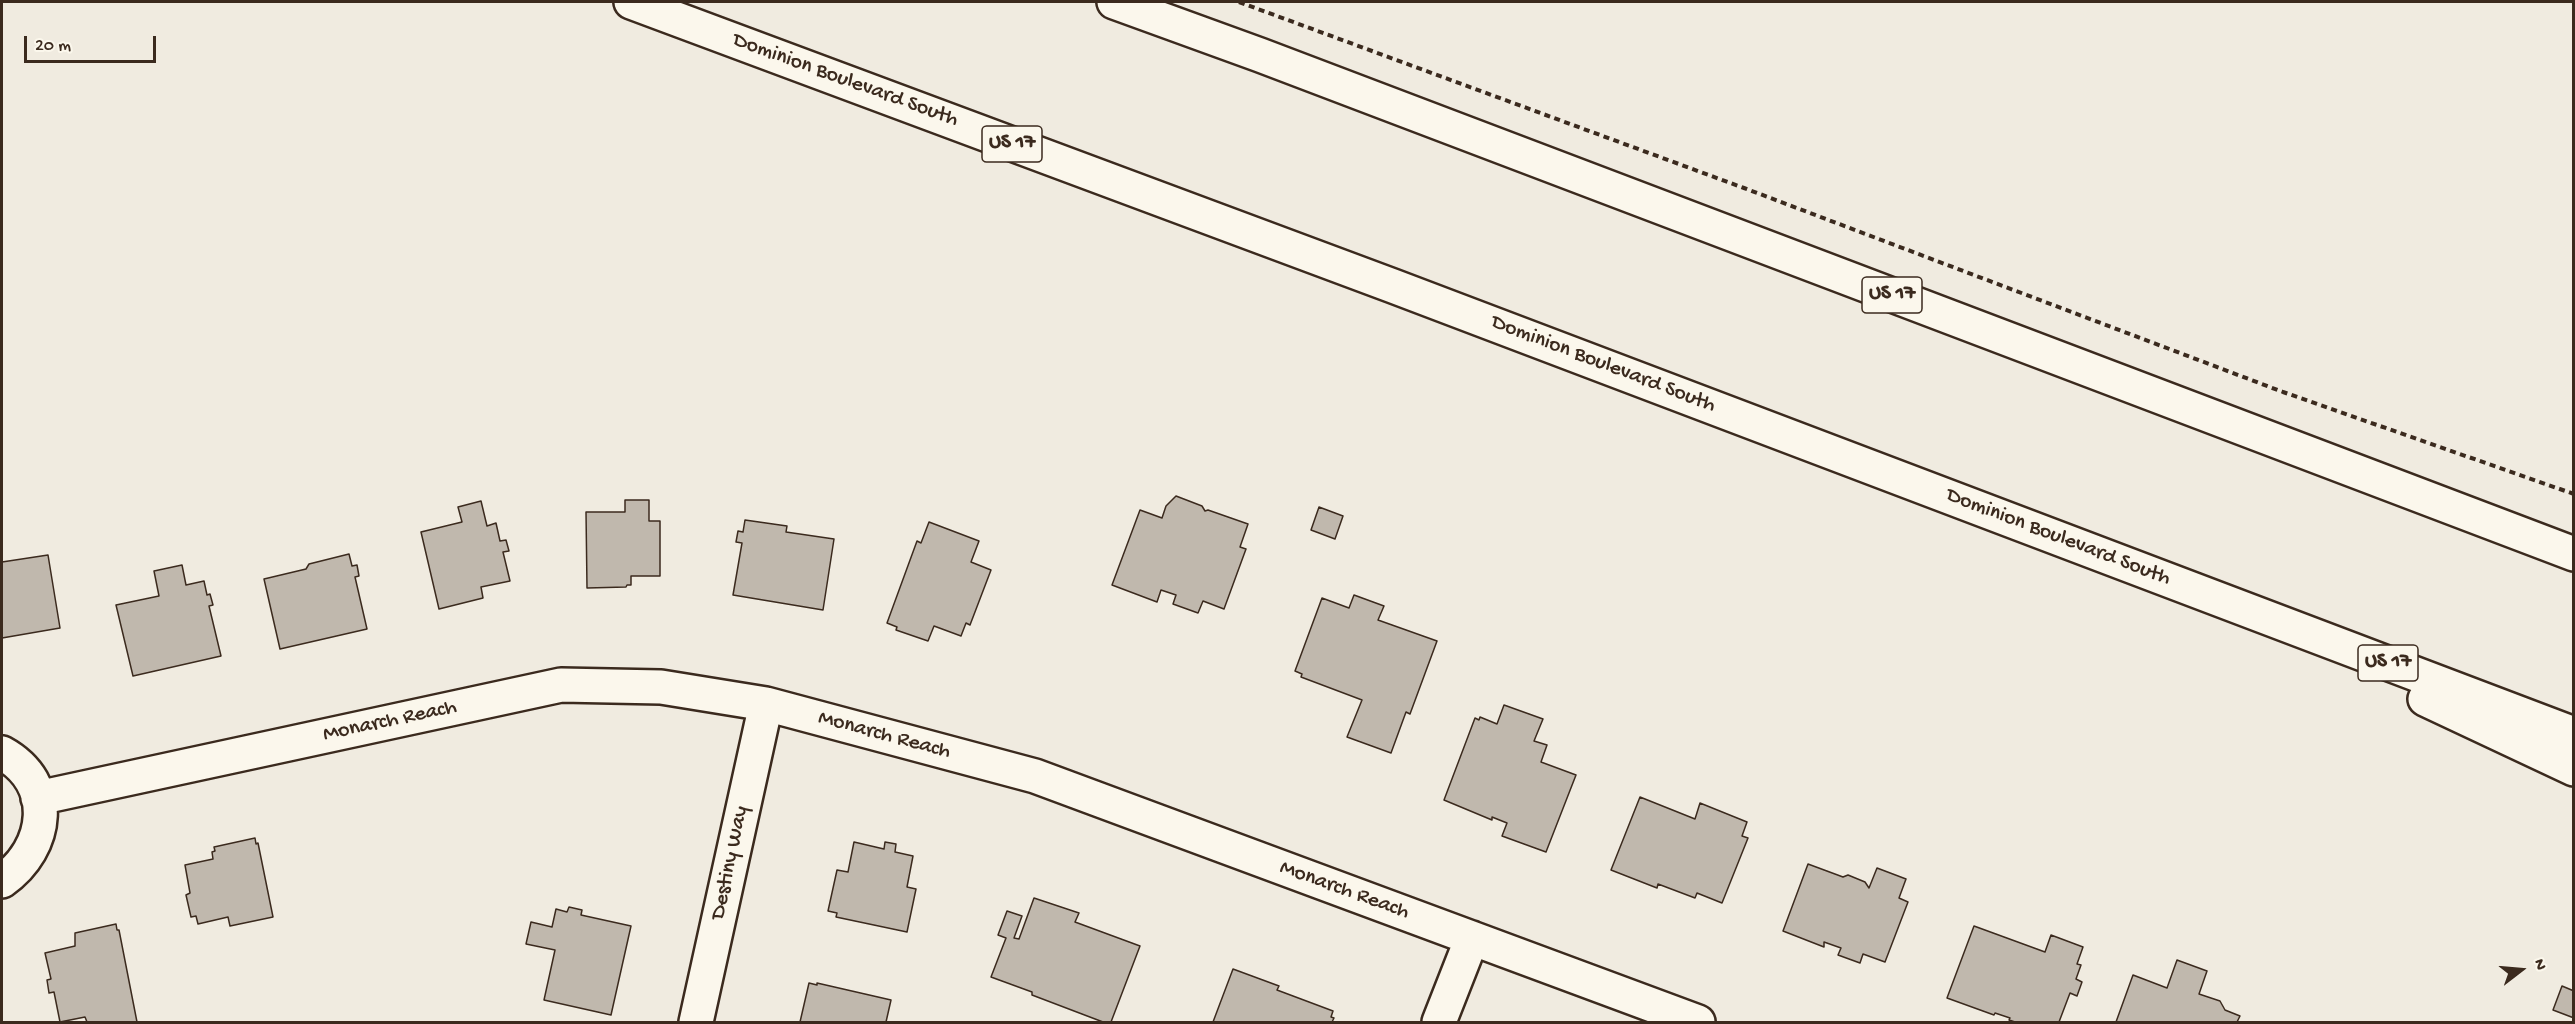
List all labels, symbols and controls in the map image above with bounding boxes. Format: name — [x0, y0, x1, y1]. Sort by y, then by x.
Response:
scale bar — [27, 24, 159, 62]
street label: Dominion Boulevard South — [729, 28, 961, 134]
text: 20 m — [35, 36, 71, 57]
road number: US 17 — [982, 126, 1042, 162]
road number: US 17 — [1862, 277, 1922, 313]
street label: Dominion Boulevard South — [1487, 310, 1719, 420]
street label: Dominion Boulevard South — [1942, 483, 2174, 593]
road number: US 17 — [2358, 645, 2418, 681]
street label: Monarch Reach — [321, 695, 459, 749]
street label: Monarch Reach — [815, 706, 953, 766]
street label: Destiny Way — [706, 804, 756, 922]
street label: Monarch Reach — [1276, 855, 1412, 927]
north arrow — [2491, 940, 2551, 1000]
text: N — [2528, 957, 2549, 973]

